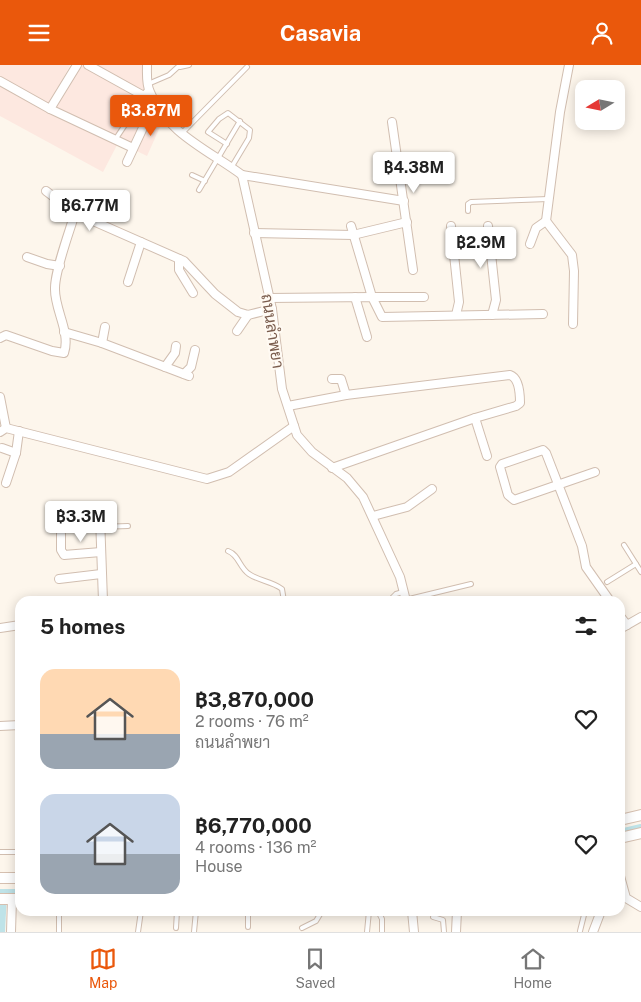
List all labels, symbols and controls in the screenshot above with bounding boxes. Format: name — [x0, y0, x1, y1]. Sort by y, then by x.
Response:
icon: menu — [25, 19, 53, 47]
icon: person — [588, 19, 616, 47]
text: Casavia — [280, 20, 361, 46]
north arrow — [575, 80, 625, 130]
map controls — [575, 80, 625, 130]
pin: ฿3.87M — [110, 95, 192, 137]
text: ฿3.87M — [121, 101, 181, 120]
pin: ฿4.38M — [373, 151, 455, 194]
text: ฿4.38M — [384, 158, 444, 177]
pin: ฿6.77M — [49, 189, 131, 232]
text: ฿6.77M — [61, 196, 119, 215]
pin: ฿2.9M — [446, 227, 516, 269]
text: ฿2.9M — [456, 233, 506, 252]
street label: ถนนลำพยา — [257, 292, 288, 370]
pin: ฿3.3M — [46, 501, 116, 543]
text: ฿3.3M — [56, 507, 106, 526]
icon: filters — [572, 612, 600, 640]
text: 5 homes — [40, 614, 125, 639]
text: ฿3,870,000 — [195, 687, 314, 712]
icon: home — [80, 689, 140, 749]
icon: heart — [572, 705, 600, 733]
text: 2 rooms · 76 m² — [195, 712, 309, 731]
text: ถนนลำพยา — [195, 733, 270, 752]
text: ฿6,770,000 — [195, 813, 312, 838]
icon: home — [80, 814, 140, 874]
icon: heart — [572, 830, 600, 858]
text: 4 rooms · 136 m² — [195, 838, 316, 857]
text: House — [195, 857, 243, 876]
tab: Map — [89, 945, 117, 991]
tab: Saved — [295, 945, 335, 991]
tab: Home — [513, 945, 552, 991]

